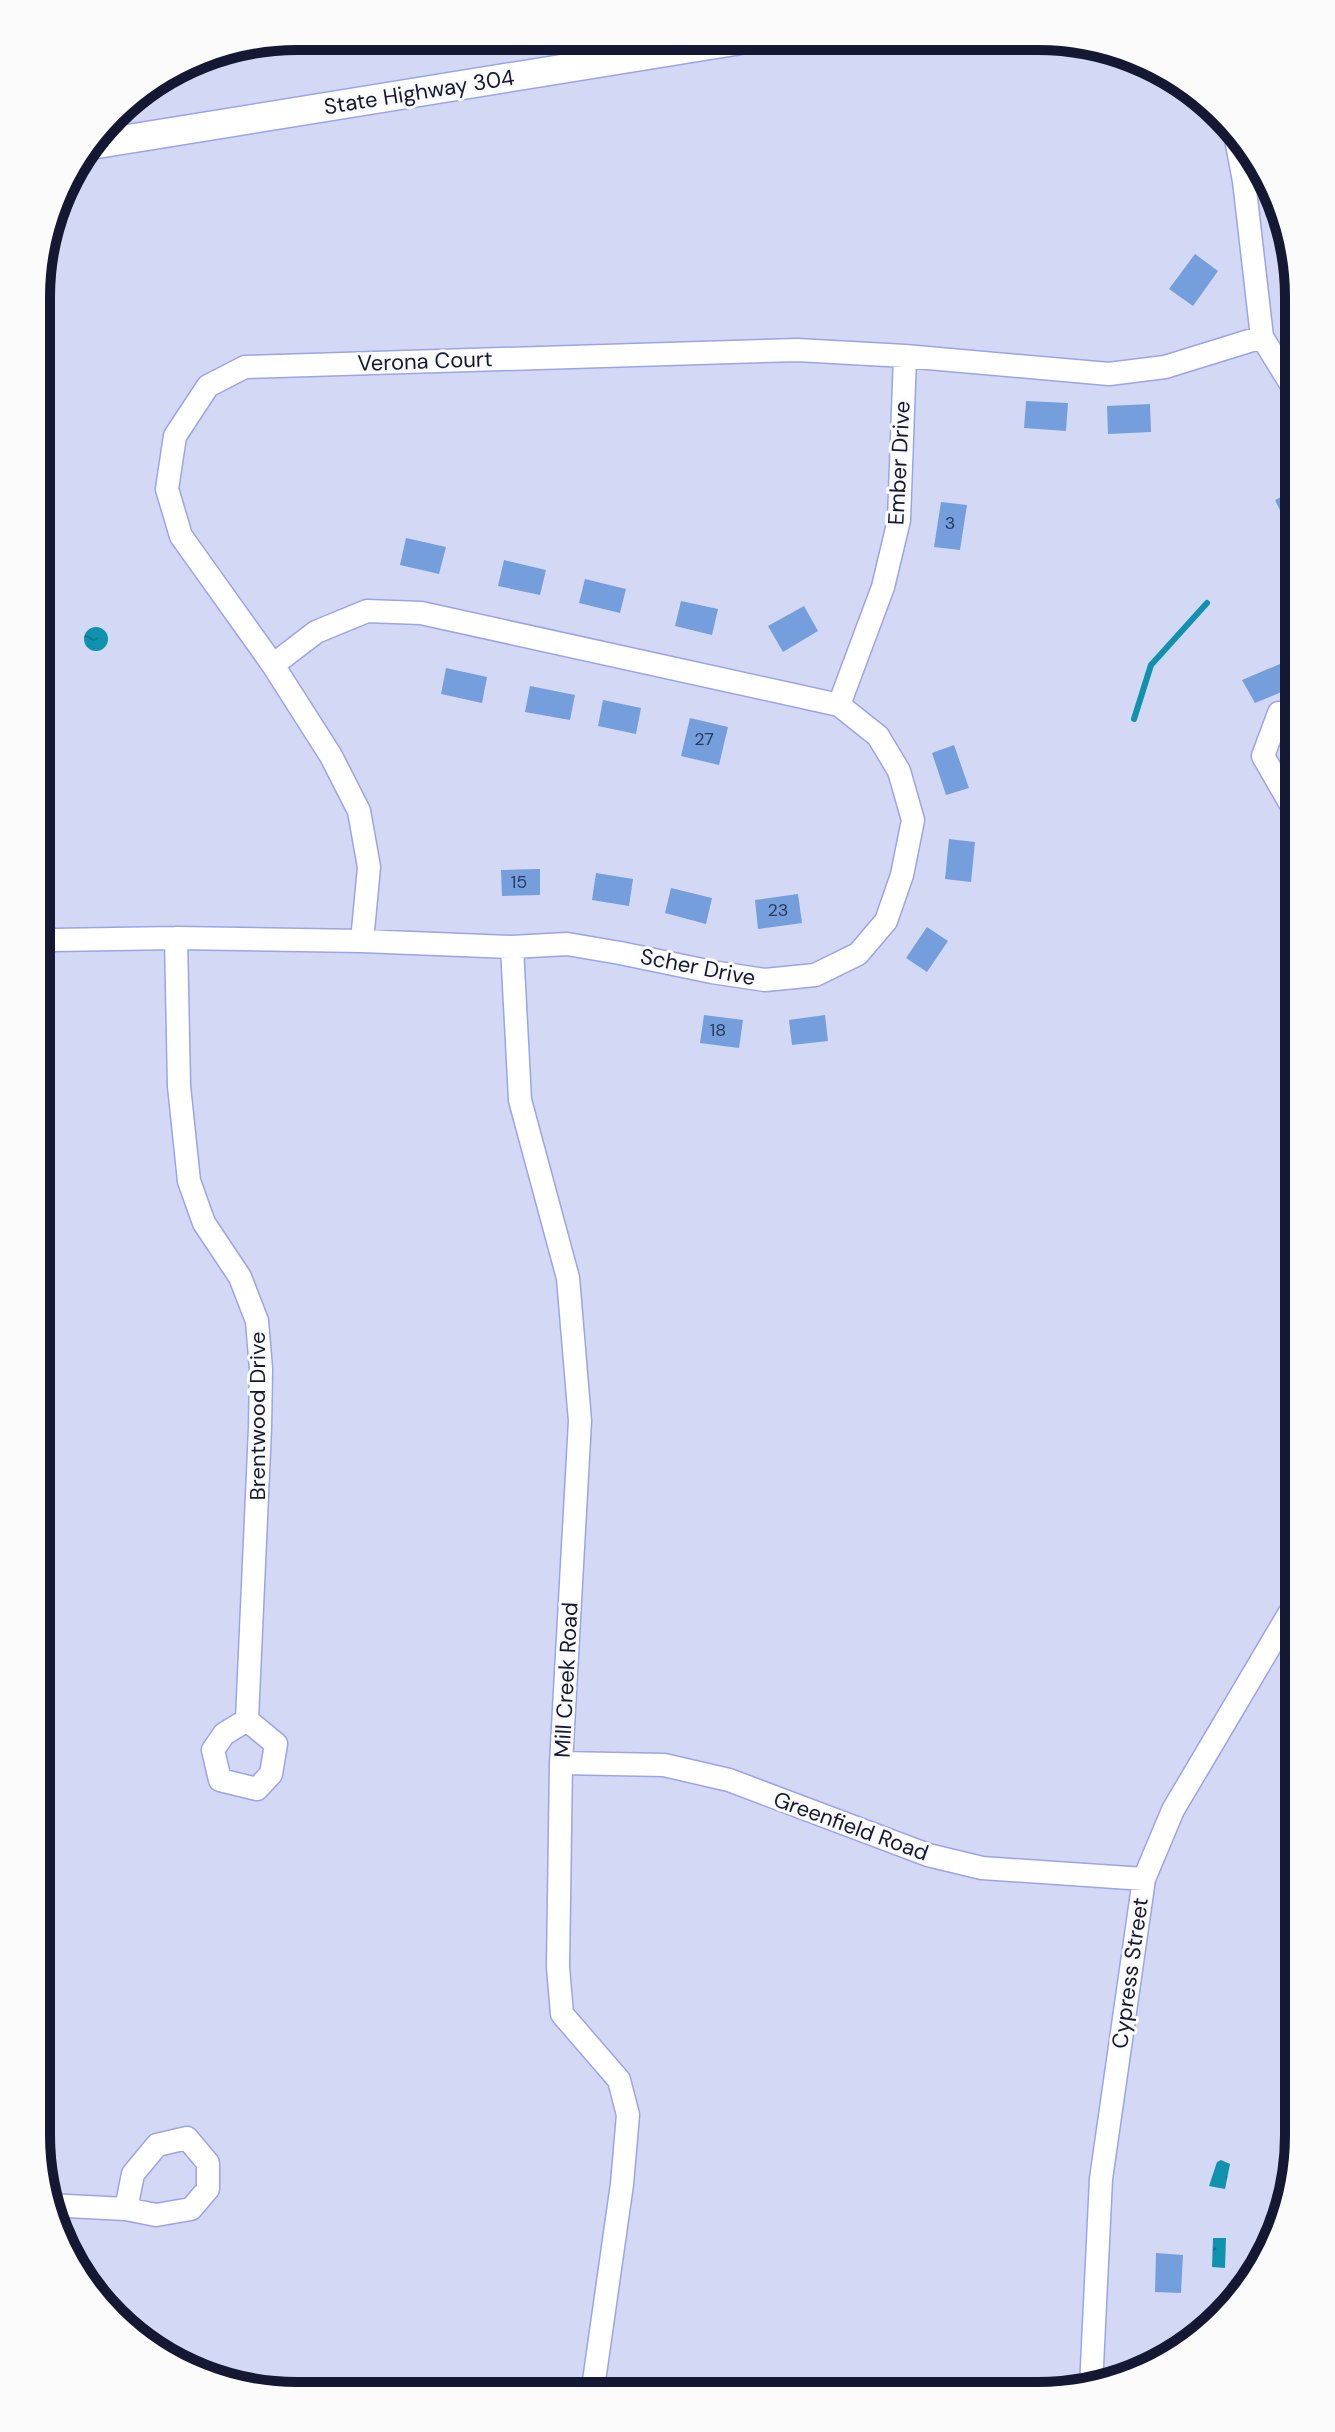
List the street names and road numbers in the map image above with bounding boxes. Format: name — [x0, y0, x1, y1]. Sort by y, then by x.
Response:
street label: State Highway 304 — [322, 63, 516, 121]
street label: Verona Court — [357, 344, 493, 378]
street label: Ember Drive — [881, 400, 917, 526]
street label: Scher Drive — [638, 942, 758, 992]
street label: Brentwood Drive — [243, 1332, 272, 1500]
street label: Mill Creek Road — [547, 1601, 585, 1759]
street label: Greenfield Road — [770, 1785, 932, 1867]
street label: Cypress Street — [1105, 1896, 1155, 2050]

